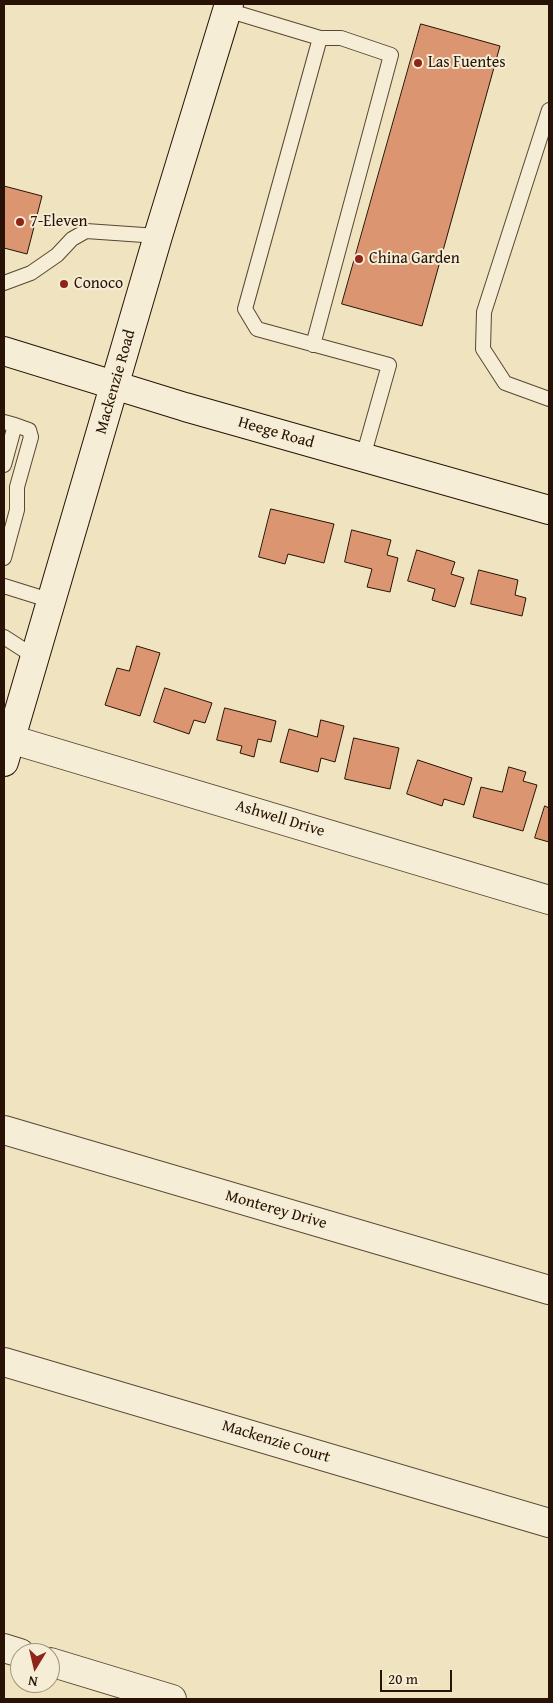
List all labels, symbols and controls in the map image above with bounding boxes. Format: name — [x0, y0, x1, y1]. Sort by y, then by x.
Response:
place label: Las Fuentes — [428, 53, 506, 73]
marker: Las Fuentes — [412, 57, 424, 69]
place label: 7-Eleven — [30, 212, 87, 232]
marker: 7-Eleven — [14, 216, 26, 228]
place label: China Garden — [369, 249, 460, 269]
marker: China Garden — [353, 253, 365, 265]
place label: Conoco — [74, 274, 123, 294]
marker: Conoco — [58, 278, 70, 290]
street label: Mackenzie Road — [92, 328, 140, 436]
street label: Heege Road — [236, 413, 316, 453]
street label: Ashwell Drive — [233, 796, 327, 842]
street label: Monterey Drive — [223, 1186, 329, 1234]
street label: Mackenzie Court — [220, 1416, 332, 1468]
north arrow — [10, 1643, 60, 1693]
scale bar — [383, 1660, 456, 1692]
text: 20 m — [388, 1668, 418, 1689]
text: N — [27, 1671, 39, 1692]

